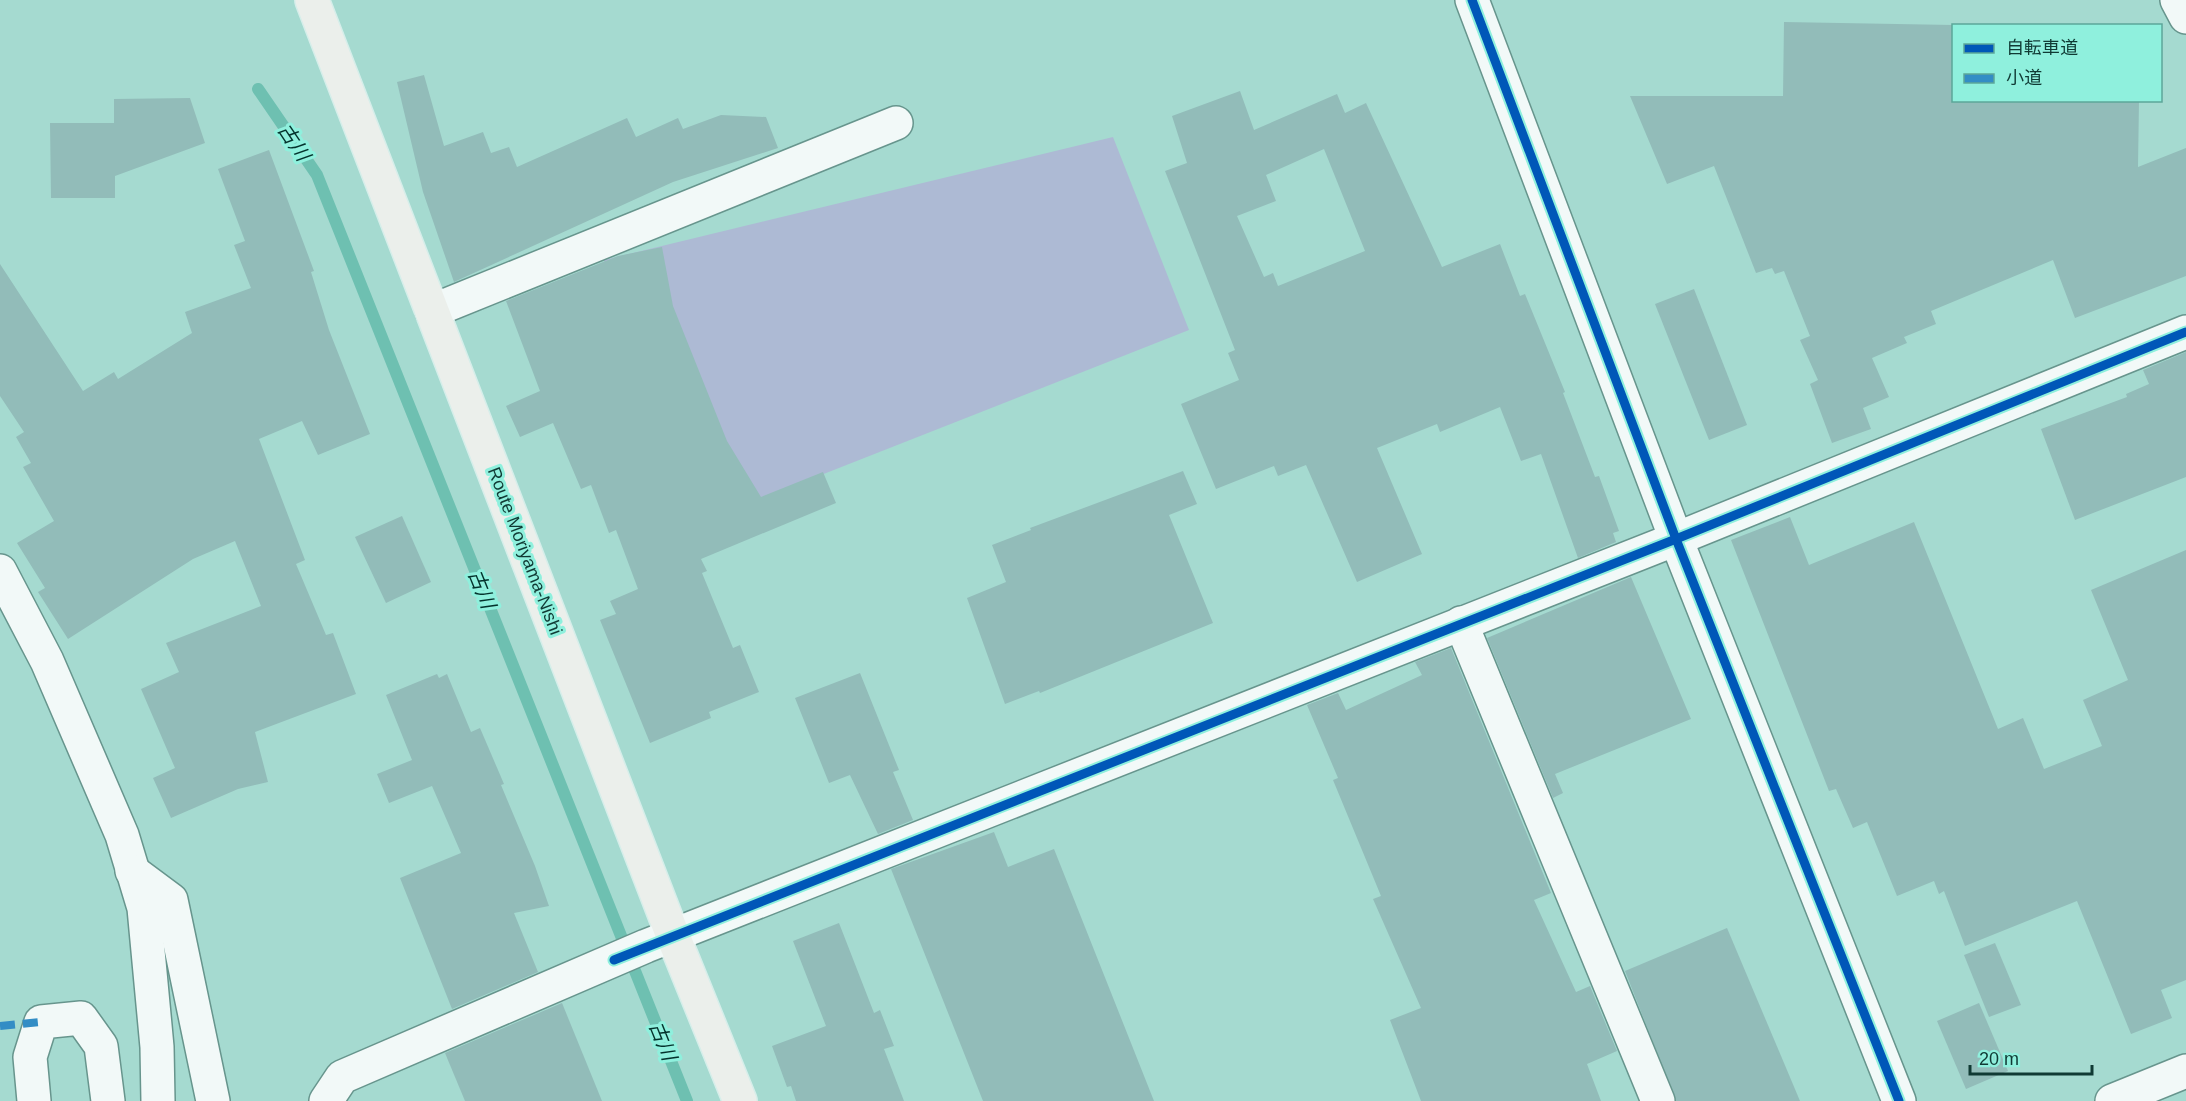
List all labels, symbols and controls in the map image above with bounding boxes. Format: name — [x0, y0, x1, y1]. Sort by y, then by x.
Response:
legend — [1952, 24, 2162, 102]
text: 自転車道 — [2006, 38, 2078, 58]
text: 小道 — [2006, 68, 2042, 88]
water label: 古川 — [274, 119, 315, 166]
street label: Route Moriyama-Nishi — [484, 464, 566, 638]
water label: 古川 — [464, 566, 500, 614]
water label: 古川 — [645, 1018, 681, 1066]
scale bar — [1970, 1038, 2092, 1076]
text: 20 m — [1979, 1049, 2019, 1069]

